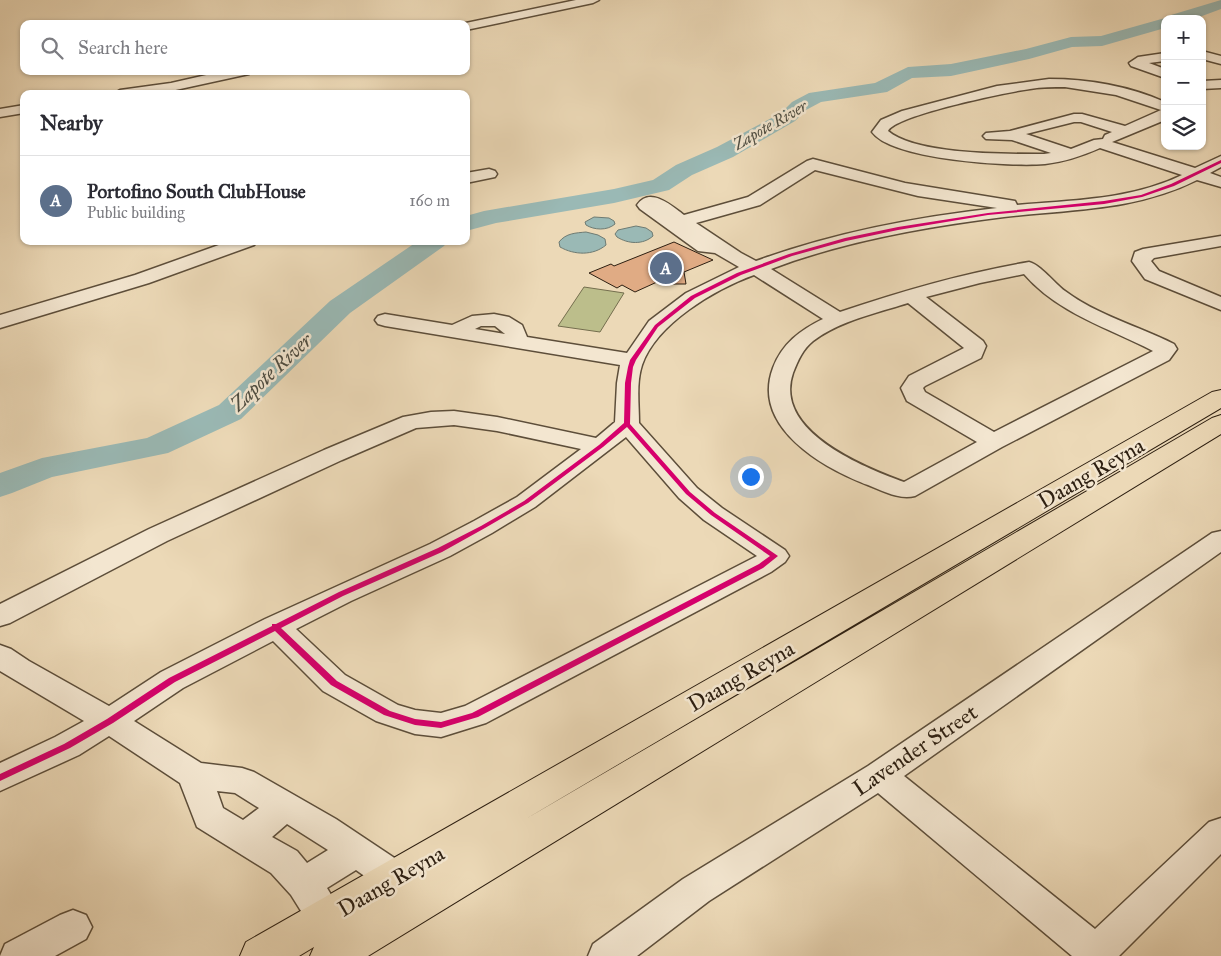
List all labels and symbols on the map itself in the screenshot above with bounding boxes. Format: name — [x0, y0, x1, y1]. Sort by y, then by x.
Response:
water label: Zapote River — [729, 96, 812, 155]
pin: A — [650, 249, 682, 287]
water label: Zapote River — [224, 327, 319, 417]
street label: Daang Reyna — [1033, 431, 1150, 514]
your location — [738, 464, 764, 490]
street label: Daang Reyna — [683, 634, 800, 717]
street label: Lavender Street — [848, 698, 983, 802]
street label: Daang Reyna — [333, 839, 450, 922]

